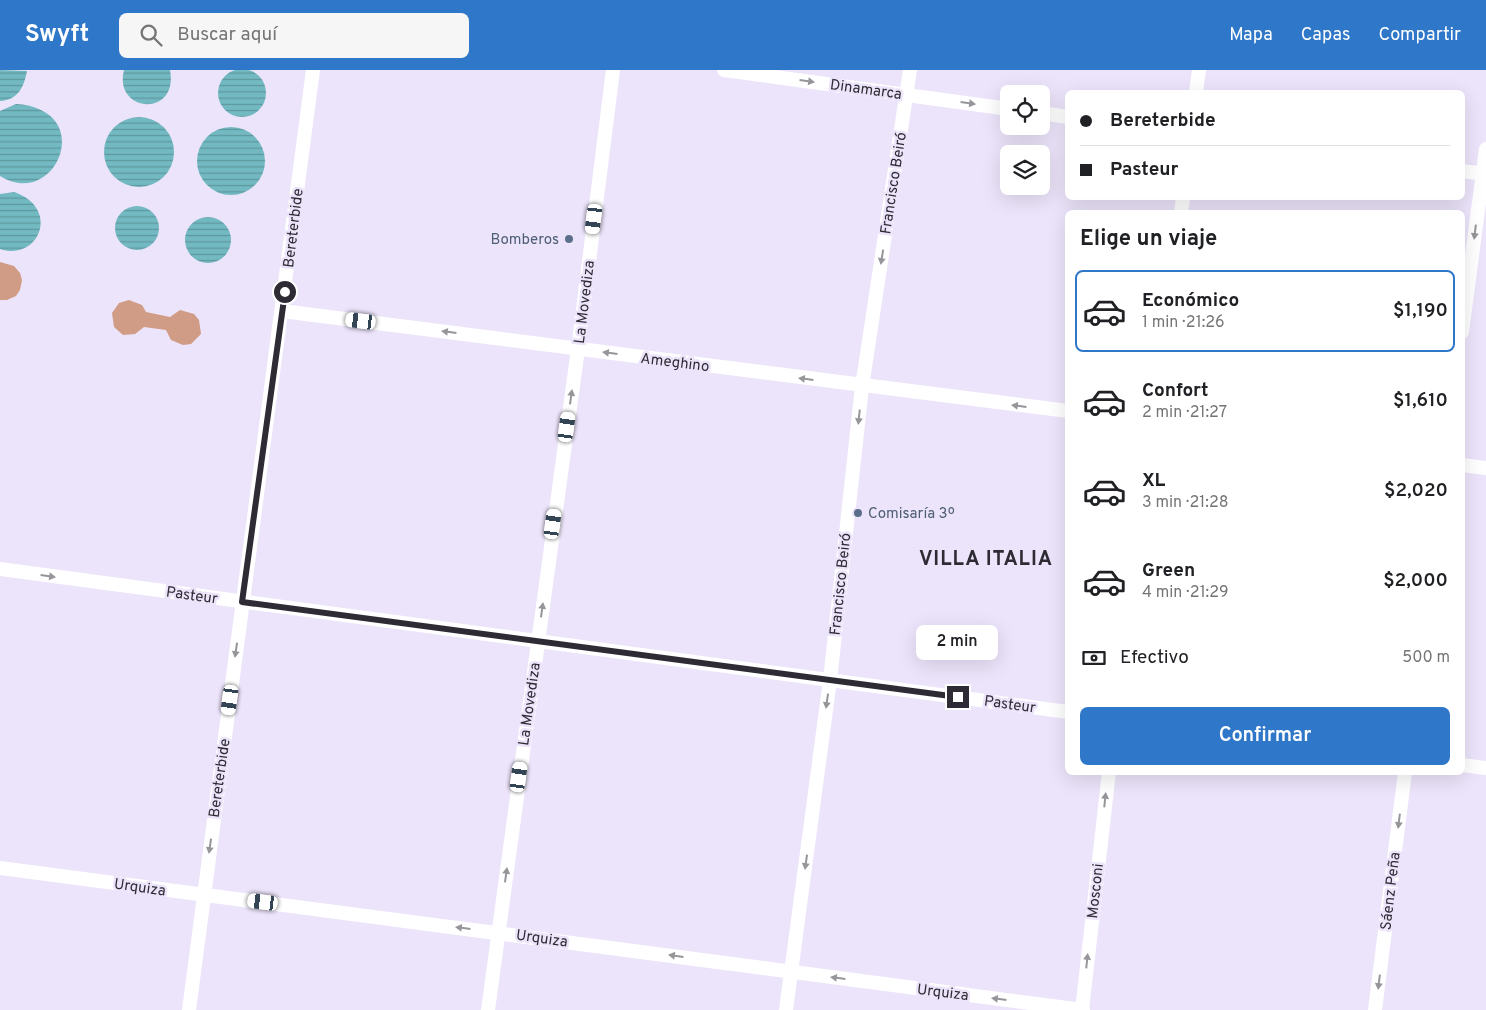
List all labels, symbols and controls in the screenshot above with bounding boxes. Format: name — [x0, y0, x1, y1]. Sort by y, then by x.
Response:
search box — [119, 13, 469, 58]
text: Swyft — [25, 20, 89, 50]
icon: search — [137, 21, 165, 49]
text: Buscar aquí — [177, 23, 277, 47]
text: Mapa — [1229, 24, 1273, 47]
text: Capas — [1301, 24, 1350, 47]
text: Compartir — [1378, 24, 1461, 47]
street label: Dinamarca — [829, 76, 903, 105]
one-way arrow — [799, 77, 815, 85]
map controls — [1000, 85, 1050, 195]
button: locate — [1000, 85, 1050, 135]
one-way arrow — [960, 99, 976, 107]
text: Bereterbide — [1110, 109, 1216, 133]
street label: Francisco Beiró — [877, 131, 912, 236]
button: layers — [1000, 145, 1050, 195]
text: Pasteur — [1110, 158, 1179, 182]
street label: Bereterbide — [280, 187, 309, 269]
car — [584, 203, 603, 235]
one-way arrow — [1471, 225, 1479, 241]
text: Elige un viaje — [1080, 226, 1217, 253]
place label: Bomberos — [490, 231, 559, 250]
marker: Bomberos — [563, 233, 575, 245]
one-way arrow — [878, 249, 886, 265]
street label: La Movediza — [571, 259, 600, 345]
route start — [274, 281, 296, 303]
icon: car — [1082, 289, 1127, 334]
text: Económico — [1142, 289, 1239, 313]
text: $1,190 — [1393, 299, 1448, 323]
car — [345, 312, 376, 330]
text: 1 min · 21:26 — [1142, 313, 1225, 333]
one-way arrow — [440, 328, 456, 336]
one-way arrow — [602, 349, 618, 357]
street label: Ameghino — [639, 350, 710, 377]
one-way arrow — [797, 375, 813, 383]
icon: car — [1082, 379, 1127, 424]
text: Confort — [1142, 379, 1208, 403]
one-way arrow — [567, 389, 575, 405]
text: $1,610 — [1393, 389, 1448, 413]
one-way arrow — [1011, 402, 1027, 410]
text: 2 min · 21:27 — [1142, 403, 1227, 423]
one-way arrow — [855, 410, 863, 426]
car — [557, 411, 576, 443]
icon: car — [1082, 469, 1127, 514]
text: XL — [1142, 469, 1165, 493]
text: $2,020 — [1384, 479, 1448, 503]
text: 3 min · 21:28 — [1142, 493, 1228, 513]
place label: Comisaría 3º — [868, 505, 955, 524]
marker: Comisaría 3º — [852, 507, 864, 519]
car — [543, 508, 562, 540]
street label: Francisco Beiró — [827, 532, 856, 636]
district label: VILLA ITALIA — [919, 547, 1053, 573]
icon: car — [1082, 559, 1127, 604]
text: Green — [1142, 559, 1195, 583]
text: $2,000 — [1383, 569, 1448, 593]
one-way arrow — [41, 572, 57, 580]
street label: Pasteur — [165, 583, 219, 610]
text: 4 min · 21:29 — [1142, 583, 1229, 603]
one-way arrow — [538, 601, 546, 617]
callout: 2 min — [917, 624, 999, 660]
text: 2 min — [936, 632, 978, 652]
one-way arrow — [232, 642, 240, 658]
icon: cash — [1080, 644, 1108, 672]
text: Efectivo — [1120, 646, 1189, 670]
text: 500 m — [1402, 648, 1450, 668]
street label: La Movediza — [515, 661, 546, 747]
car — [220, 684, 239, 716]
route end — [947, 686, 969, 708]
street label: Pasteur — [983, 692, 1037, 719]
one-way arrow — [823, 693, 831, 709]
button: Confirmar — [1080, 707, 1450, 765]
street label: Bereterbide — [206, 737, 235, 819]
car — [509, 761, 528, 793]
one-way arrow — [1101, 792, 1109, 808]
one-way arrow — [1395, 813, 1403, 829]
one-way arrow — [206, 838, 214, 854]
street label: Sáenz Peña — [1377, 851, 1406, 931]
one-way arrow — [801, 854, 809, 870]
street label: Mosconi — [1084, 863, 1109, 920]
one-way arrow — [502, 867, 510, 883]
street label: Urquiza — [113, 875, 167, 902]
car — [247, 893, 278, 911]
one-way arrow — [455, 923, 471, 931]
street label: Urquiza — [515, 926, 569, 953]
one-way arrow — [668, 952, 684, 960]
one-way arrow — [1083, 953, 1091, 969]
one-way arrow — [829, 974, 845, 982]
one-way arrow — [1375, 974, 1383, 990]
street label: Urquiza — [916, 981, 970, 1006]
one-way arrow — [990, 995, 1006, 1003]

